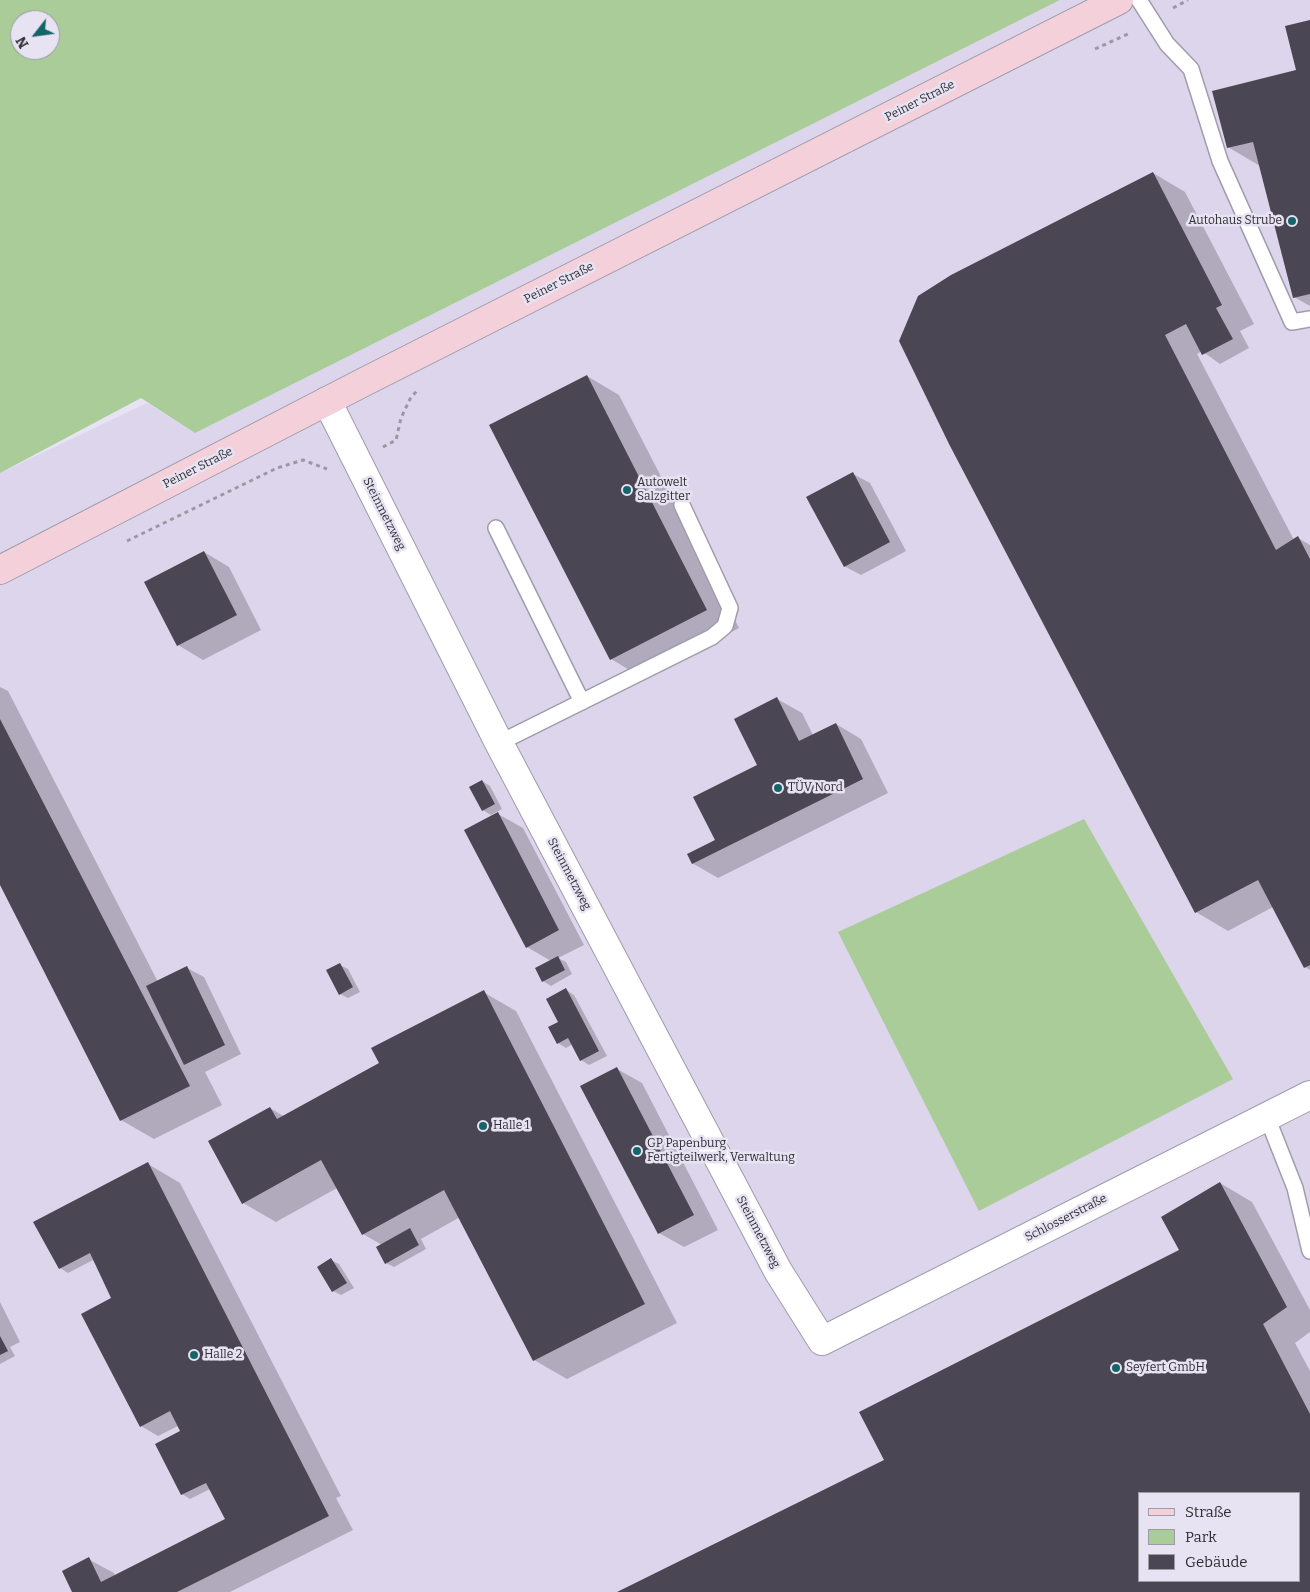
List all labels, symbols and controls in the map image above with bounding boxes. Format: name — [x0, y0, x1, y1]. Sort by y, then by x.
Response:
north arrow — [10, 10, 60, 60]
text: N — [12, 33, 33, 51]
street label: Peiner Straße — [883, 77, 957, 125]
place label: Autohaus Strube — [1188, 214, 1282, 228]
marker: Autohaus Strube — [1286, 215, 1298, 227]
street label: Peiner Straße — [522, 259, 596, 307]
street label: Peiner Straße — [161, 444, 235, 492]
street label: Steinmetzweg — [360, 475, 408, 553]
place label: Autowelt Salzgitter — [637, 476, 690, 504]
marker: Autowelt Salzgitter — [621, 484, 633, 496]
place label: TÜV Nord — [788, 781, 843, 795]
marker: TÜV Nord — [772, 782, 784, 794]
street label: Steinmetzweg — [544, 836, 594, 912]
place label: Halle 1 — [493, 1119, 530, 1133]
marker: Halle 1 — [477, 1120, 489, 1132]
place label: GP Papenburg Fertigteilwerk, Verwaltung — [647, 1137, 795, 1165]
marker: GP Papenburg Fertigteilwerk, Verwaltung — [631, 1145, 643, 1157]
street label: Schlosserstraße — [1023, 1191, 1109, 1245]
street label: Steinmetzweg — [733, 1194, 783, 1270]
place label: Halle 2 — [204, 1348, 242, 1362]
marker: Halle 2 — [188, 1349, 200, 1361]
place label: Seyfert GmbH — [1126, 1361, 1205, 1375]
marker: Seyfert GmbH — [1110, 1362, 1122, 1374]
legend — [1138, 1492, 1300, 1582]
text: Straße — [1185, 1503, 1231, 1521]
text: Park — [1185, 1528, 1217, 1546]
text: Gebäude — [1185, 1553, 1248, 1571]

